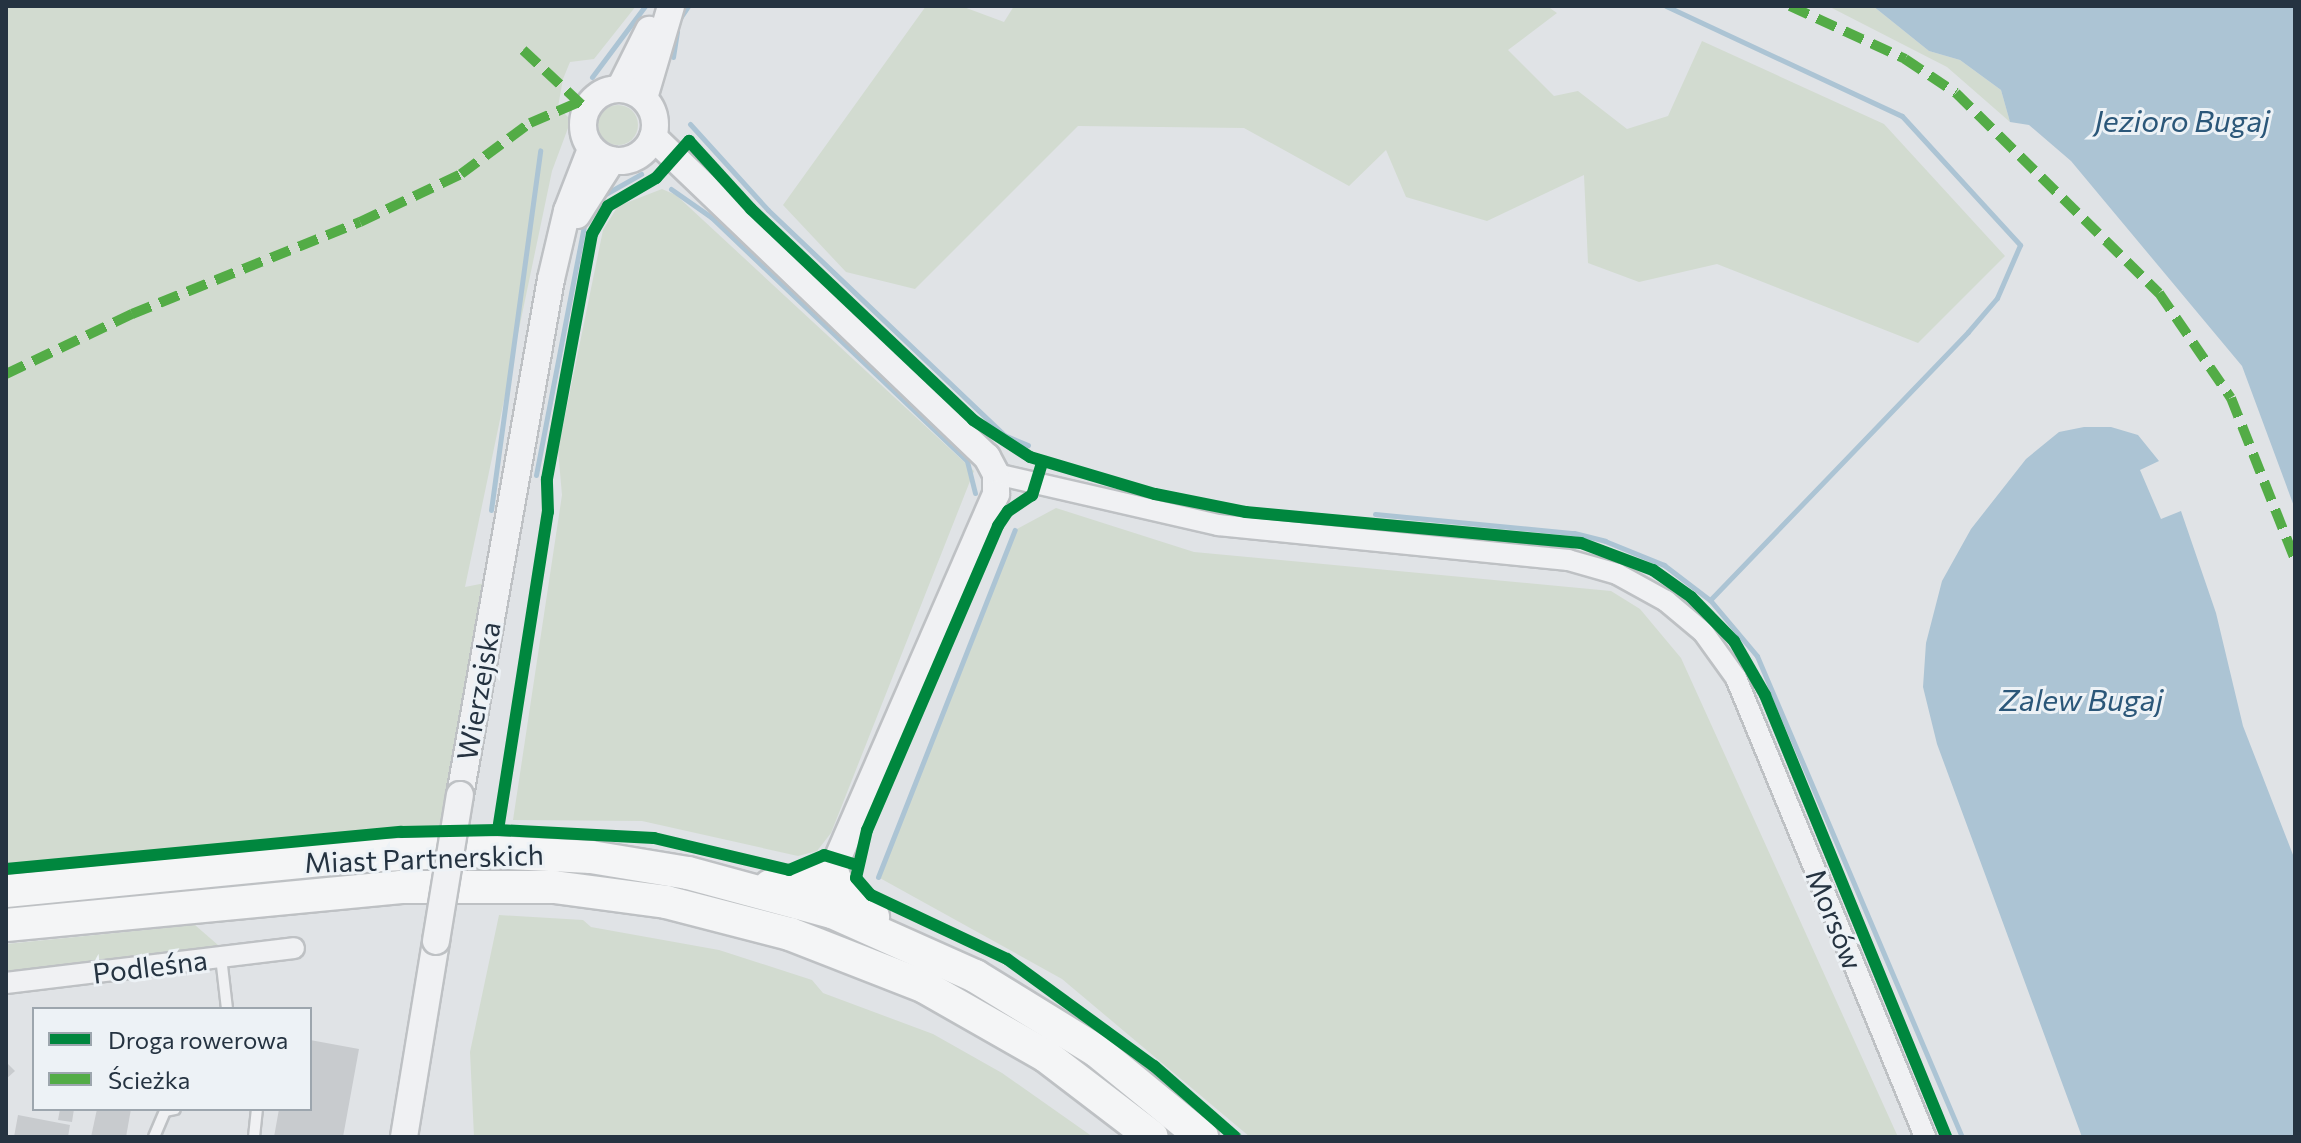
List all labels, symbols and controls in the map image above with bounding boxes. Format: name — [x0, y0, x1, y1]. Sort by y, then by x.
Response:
water label: Jezioro Bugaj — [2094, 102, 2270, 138]
street label: Wierzejska — [449, 619, 507, 763]
water label: Zalew Bugaj — [1999, 681, 2163, 717]
street label: Miast Partnerskich — [304, 837, 544, 879]
street label: Morsów — [1800, 864, 1870, 974]
street label: Podleśna — [91, 942, 209, 990]
legend — [32, 1007, 312, 1111]
text: Droga rowerowa — [108, 1025, 288, 1054]
text: Ścieżka — [108, 1065, 190, 1094]

